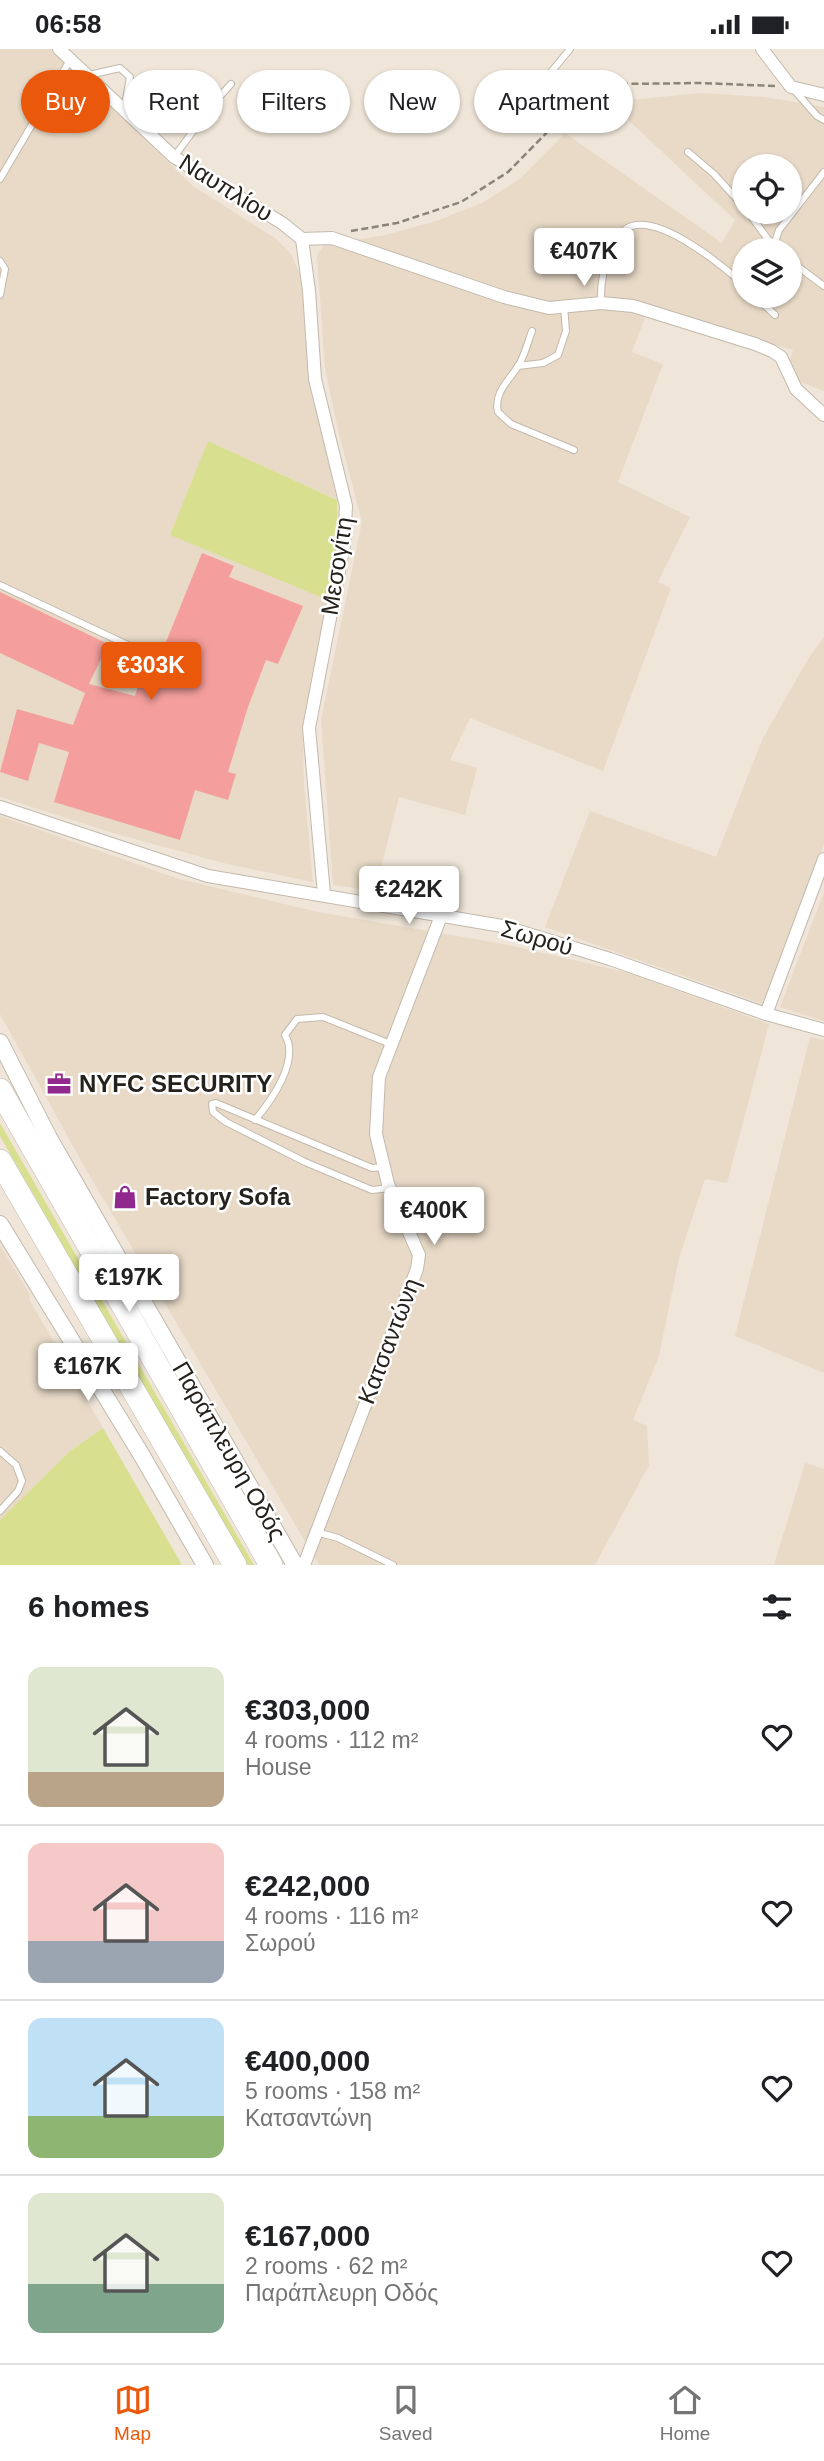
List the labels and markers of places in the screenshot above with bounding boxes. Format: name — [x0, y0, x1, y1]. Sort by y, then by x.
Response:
pin: €407K — [535, 229, 633, 288]
pin: €303K — [102, 643, 200, 702]
pin: €242K — [360, 867, 458, 926]
office icon: NYFC SECURITY — [45, 1070, 73, 1098]
place label: NYFC SECURITY — [79, 1070, 272, 1097]
shop icon: Factory Sofa — [111, 1183, 139, 1211]
place label: Factory Sofa — [145, 1183, 291, 1210]
pin: €400K — [385, 1187, 483, 1247]
pin: €197K — [80, 1255, 178, 1314]
pin: €167K — [39, 1343, 137, 1403]

